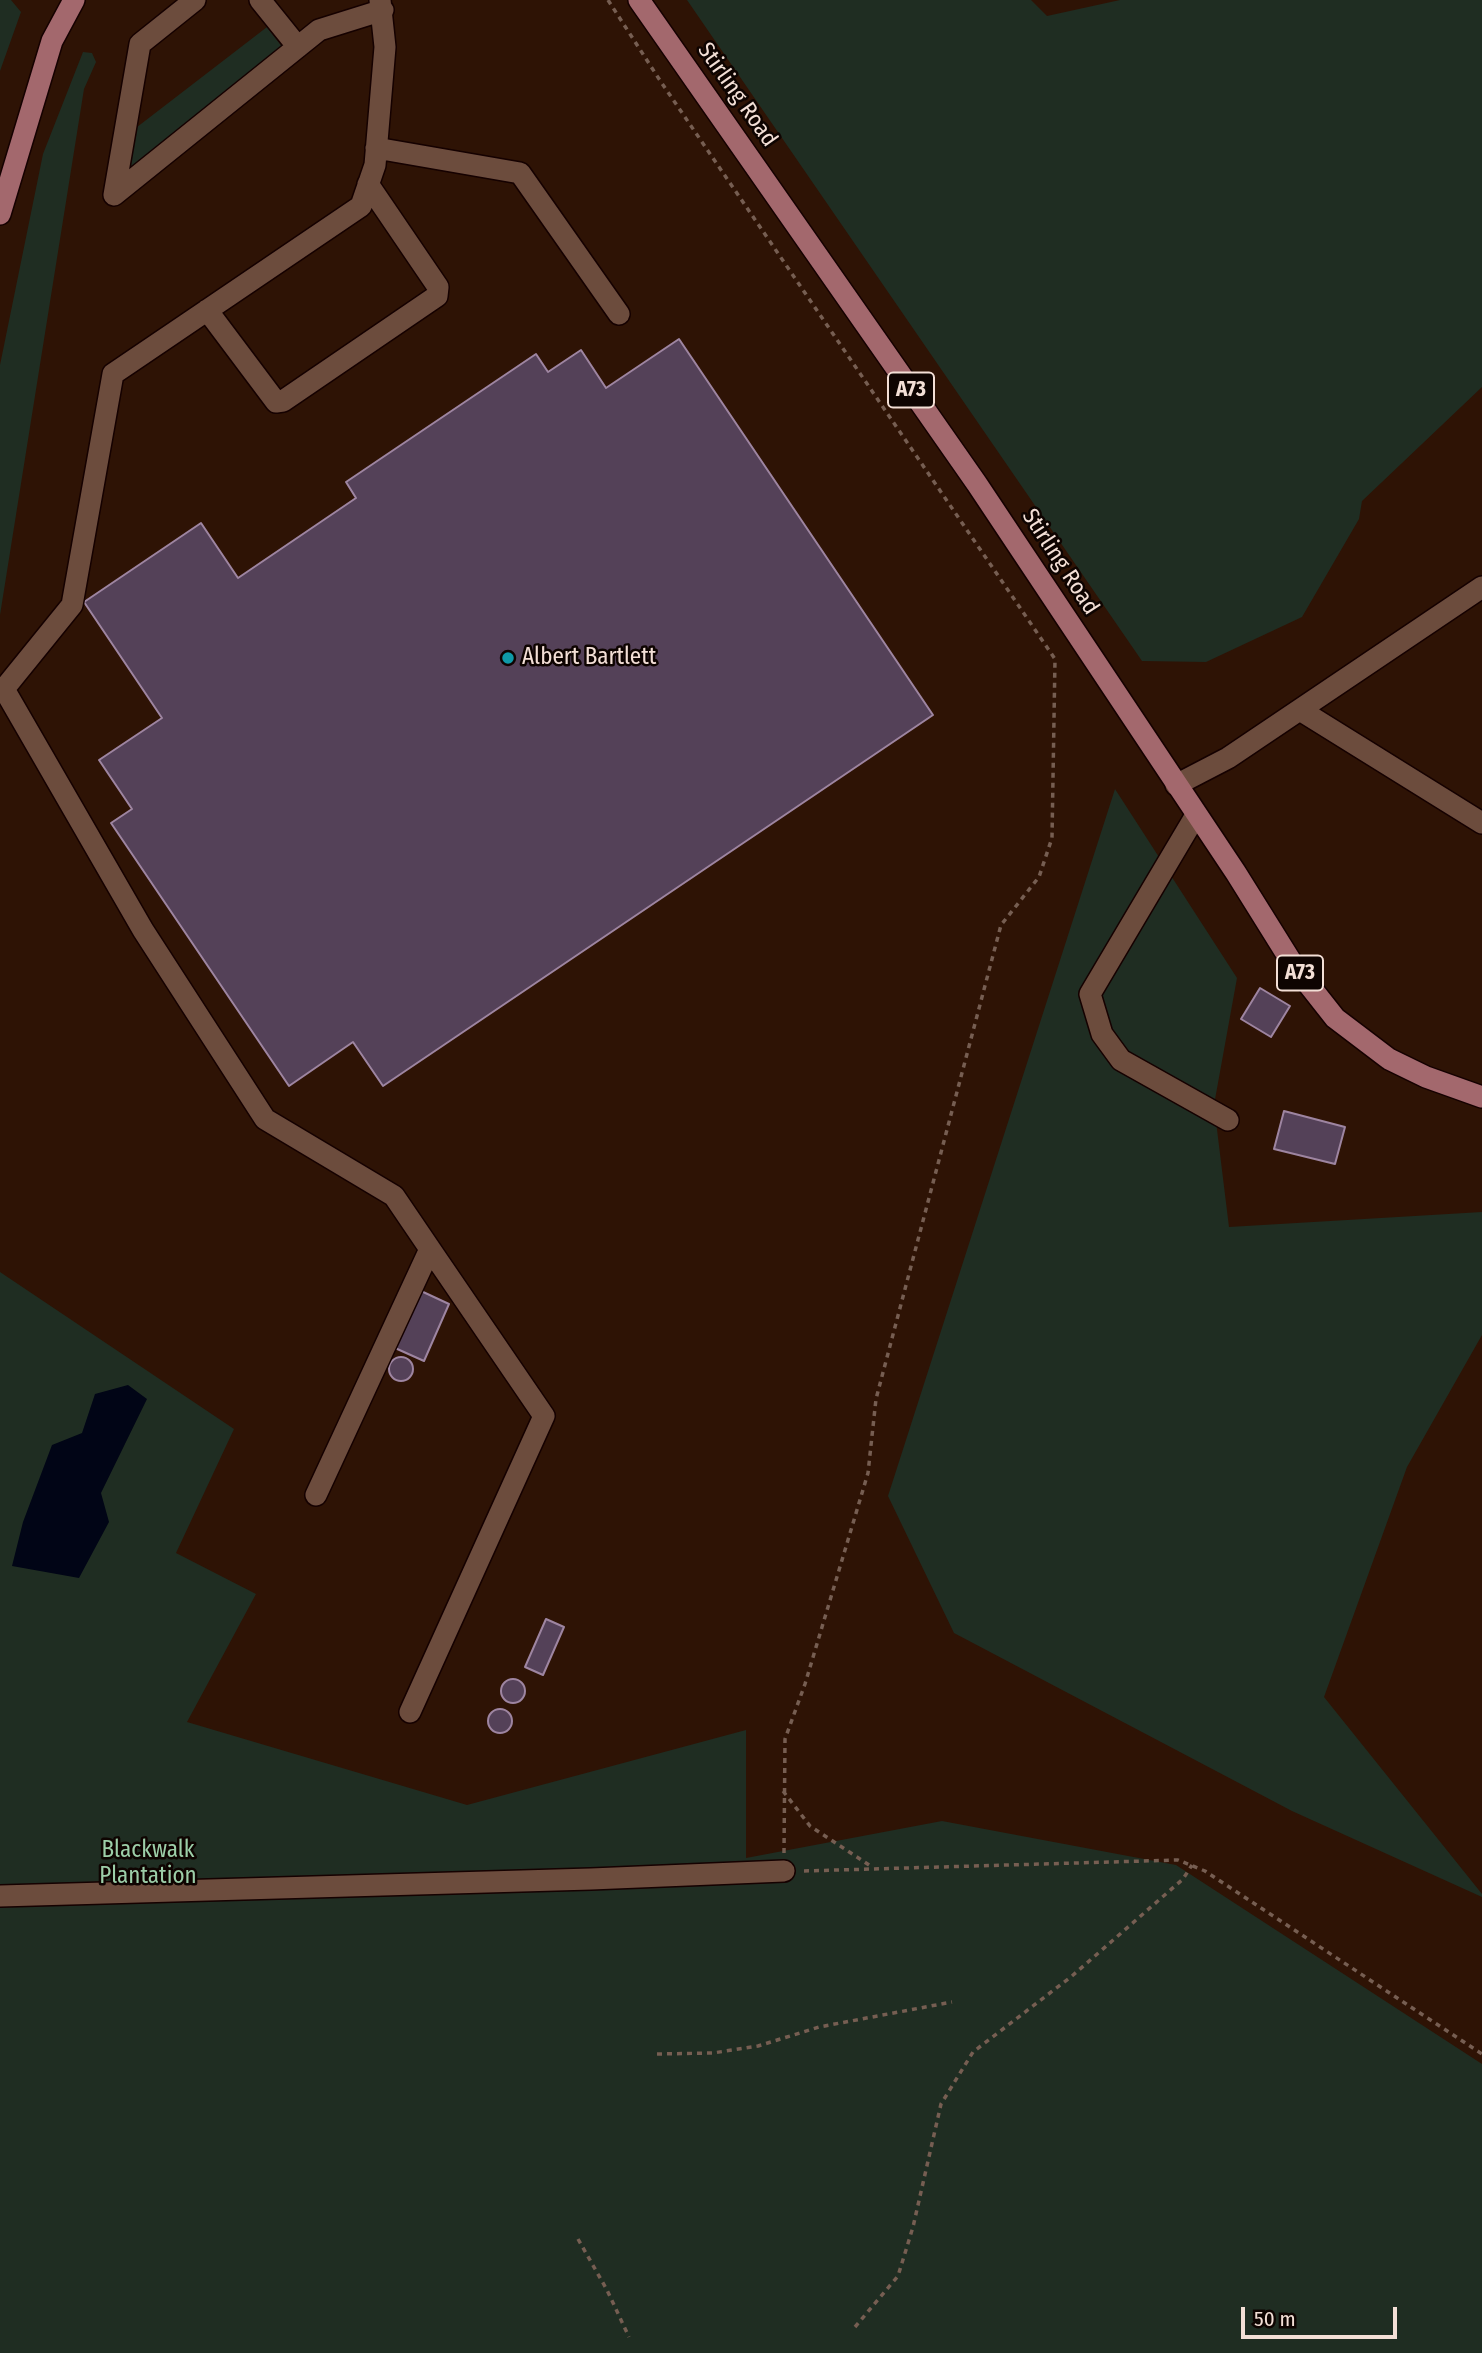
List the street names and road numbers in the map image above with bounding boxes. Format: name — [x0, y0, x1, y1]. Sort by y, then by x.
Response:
street label: Stirling Road — [691, 38, 783, 152]
road number: A73 — [888, 372, 934, 408]
street label: Stirling Road — [1016, 504, 1104, 620]
road number: A73 — [1277, 956, 1323, 990]

